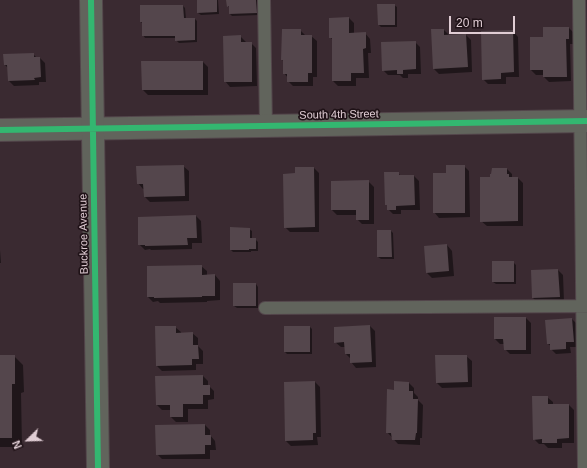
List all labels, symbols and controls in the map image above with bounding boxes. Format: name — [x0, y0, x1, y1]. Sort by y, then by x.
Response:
scale bar — [451, 8, 517, 34]
text: 20 m — [456, 16, 483, 30]
street label: South 4th Street — [299, 108, 379, 122]
street label: Buckroe Avenue — [77, 194, 91, 274]
north arrow — [8, 420, 48, 460]
text: N — [10, 439, 24, 451]

